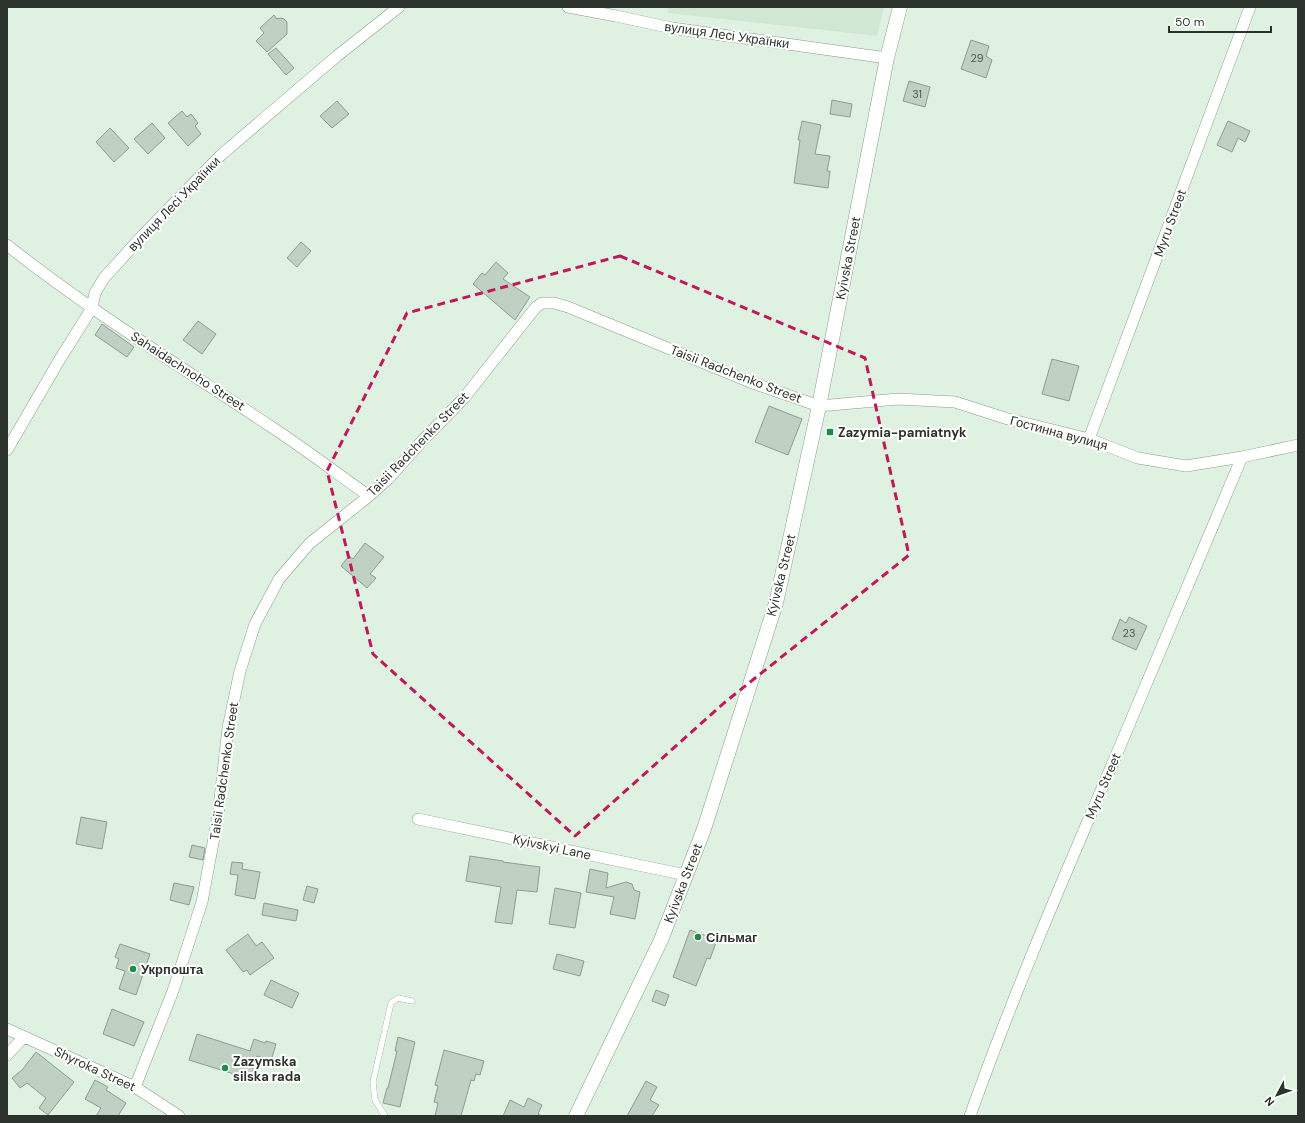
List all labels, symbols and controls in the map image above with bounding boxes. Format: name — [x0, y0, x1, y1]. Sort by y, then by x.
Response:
scale bar — [1169, 8, 1271, 34]
text: 50 m — [1175, 14, 1204, 30]
street label: вулиця Лесі Українки — [664, 18, 790, 52]
house number: 29 — [970, 51, 984, 65]
house number: 31 — [912, 87, 922, 101]
street label: вулиця Лесі Українки — [124, 153, 224, 255]
street label: Myru Street — [1150, 187, 1190, 259]
street label: Kyivska Street — [832, 215, 864, 301]
street label: Sahaidachnoho Street — [128, 328, 248, 414]
street label: Taisii Radchenko Street — [668, 341, 804, 407]
street label: Taisii Radchenko Street — [363, 388, 473, 500]
street label: Гостинна вулиця — [1008, 412, 1110, 454]
place label: Zazymia-pamiatnyk — [838, 424, 967, 441]
marker: Zazymia-pamiatnyk — [825, 427, 835, 437]
street label: Kyivska Street — [763, 532, 799, 618]
house number: 23 — [1123, 626, 1135, 640]
street label: Taisii Radchenko Street — [206, 701, 242, 841]
street label: Myru Street — [1081, 750, 1125, 822]
street label: Kyivskyi Lane — [511, 830, 593, 864]
street label: Kyivska Street — [660, 841, 706, 925]
place label: Сільмаг — [706, 929, 758, 946]
marker: Сільмаг — [693, 932, 703, 942]
place label: Укрпошта — [141, 961, 204, 978]
marker: Укрпошта — [128, 964, 138, 974]
street label: Shyroka Street — [51, 1043, 139, 1095]
place label: Zazymska silska rada — [233, 1053, 301, 1085]
marker: Zazymska silska rada — [220, 1063, 230, 1073]
north arrow — [1257, 1075, 1297, 1115]
text: N — [1262, 1094, 1277, 1109]

